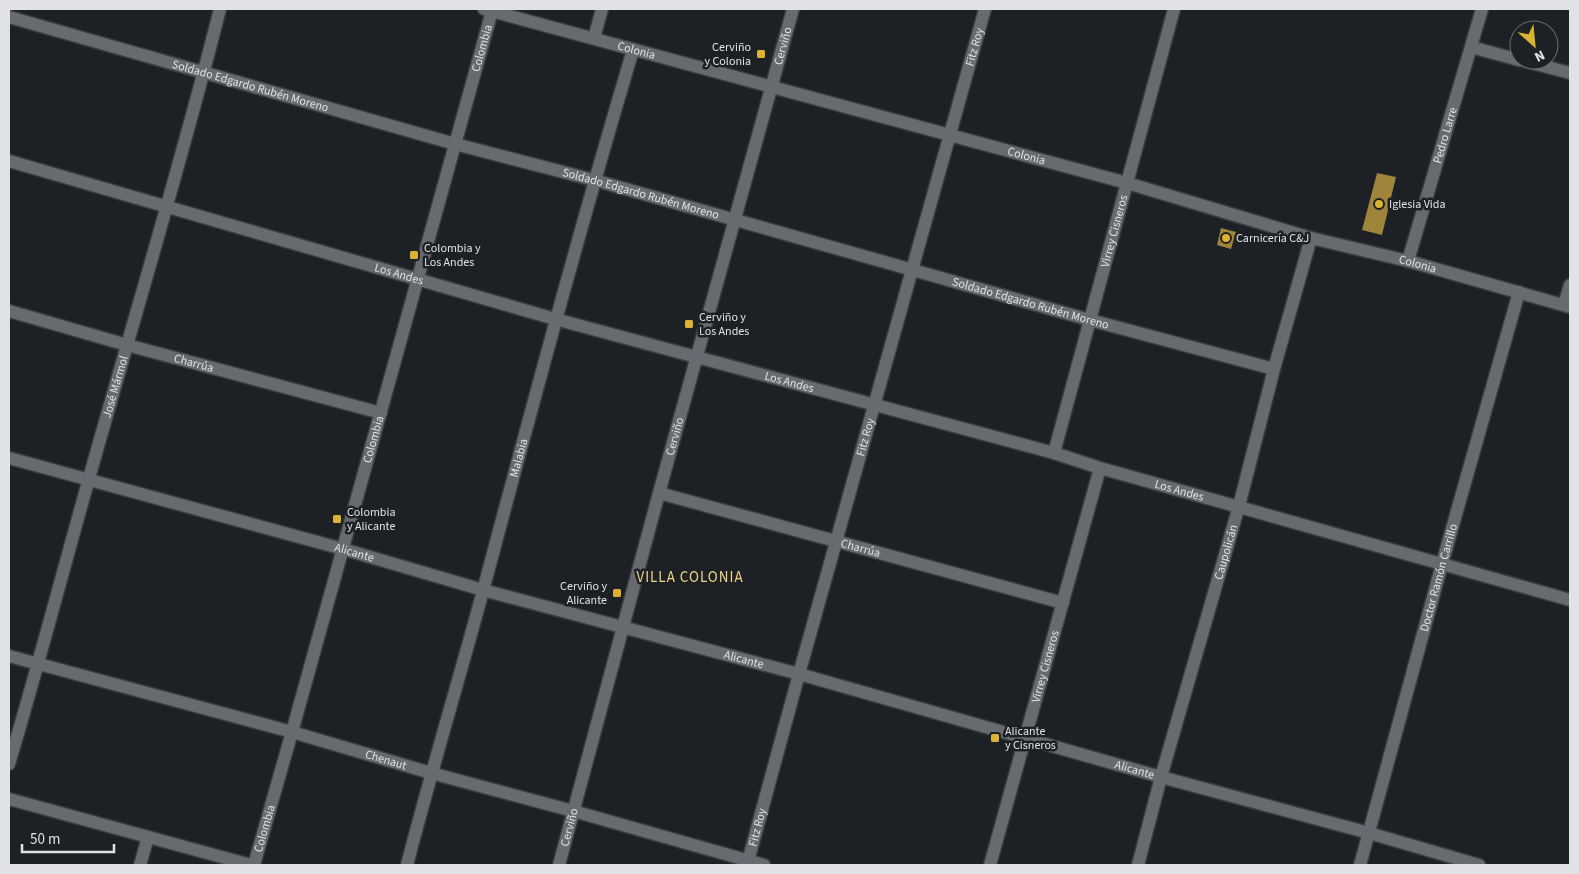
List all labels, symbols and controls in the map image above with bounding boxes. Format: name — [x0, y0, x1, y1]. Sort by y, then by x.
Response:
north arrow — [1509, 20, 1559, 70]
street label: Colombia — [467, 22, 496, 74]
street label: Cerviño — [769, 25, 796, 67]
street label: Fitz Roy — [961, 25, 988, 68]
street label: Colonia — [616, 37, 657, 64]
place label: Cerviño y Colonia — [705, 39, 751, 70]
text: N — [1531, 45, 1548, 67]
marker: Cerviño y Colonia — [755, 48, 767, 60]
street label: Soldado Edgardo Rubén Moreno — [170, 55, 331, 116]
street label: Pedro Larre — [1429, 105, 1461, 166]
street label: Colonia — [1006, 143, 1047, 169]
street label: Soldado Edgardo Rubén Moreno — [561, 164, 721, 223]
street label: Virrey Cisneros — [1096, 193, 1132, 269]
place label: Iglesia Vida — [1389, 196, 1446, 213]
marker: Iglesia Vida — [1373, 198, 1385, 210]
place label: Carnicería C&J — [1236, 230, 1309, 247]
marker: Carnicería C&J — [1220, 232, 1232, 244]
place label: Colombia y Los Andes — [424, 240, 481, 271]
marker: Colombia y Los Andes — [408, 249, 420, 261]
street label: Colonia — [1397, 251, 1439, 277]
street label: Los Andes — [372, 259, 426, 289]
street label: Soldado Edgardo Rubén Moreno — [950, 273, 1111, 333]
place label: Cerviño y Los Andes — [699, 309, 749, 340]
marker: Cerviño y Los Andes — [683, 318, 695, 330]
street label: Charrúa — [172, 349, 216, 376]
street label: José Mármol — [98, 354, 132, 420]
street label: Los Andes — [763, 367, 816, 397]
street label: Colombia — [358, 414, 388, 465]
street label: Cerviño — [661, 415, 688, 457]
street label: Fitz Roy — [852, 415, 879, 458]
street label: Malabia — [505, 437, 532, 479]
street label: Los Andes — [1153, 475, 1206, 505]
place label: Colombia y Alicante — [347, 504, 396, 535]
marker: Colombia y Alicante — [331, 513, 343, 525]
street label: Doctor Ramón Carrillo — [1415, 522, 1462, 633]
street label: Caupolicán — [1210, 523, 1242, 582]
street label: Charrúa — [839, 534, 882, 561]
street label: Alicante — [333, 539, 376, 566]
district label: VILLA COLONIA — [636, 567, 744, 588]
place label: Cerviño y Alicante — [560, 578, 607, 609]
marker: Cerviño y Alicante — [611, 587, 623, 599]
street label: Virrey Cisneros — [1027, 628, 1063, 705]
street label: Alicante — [722, 646, 766, 673]
place label: Alicante y Cisneros — [1005, 723, 1056, 754]
marker: Alicante y Cisneros — [989, 732, 1001, 744]
street label: Chenaut — [363, 746, 409, 774]
street label: Alicante — [1113, 756, 1156, 783]
street label: Colombia — [250, 803, 279, 854]
street label: Cerviño — [556, 806, 582, 848]
street label: Fitz Roy — [744, 806, 771, 849]
scale bar — [22, 822, 115, 854]
text: 50 m — [30, 829, 60, 850]

